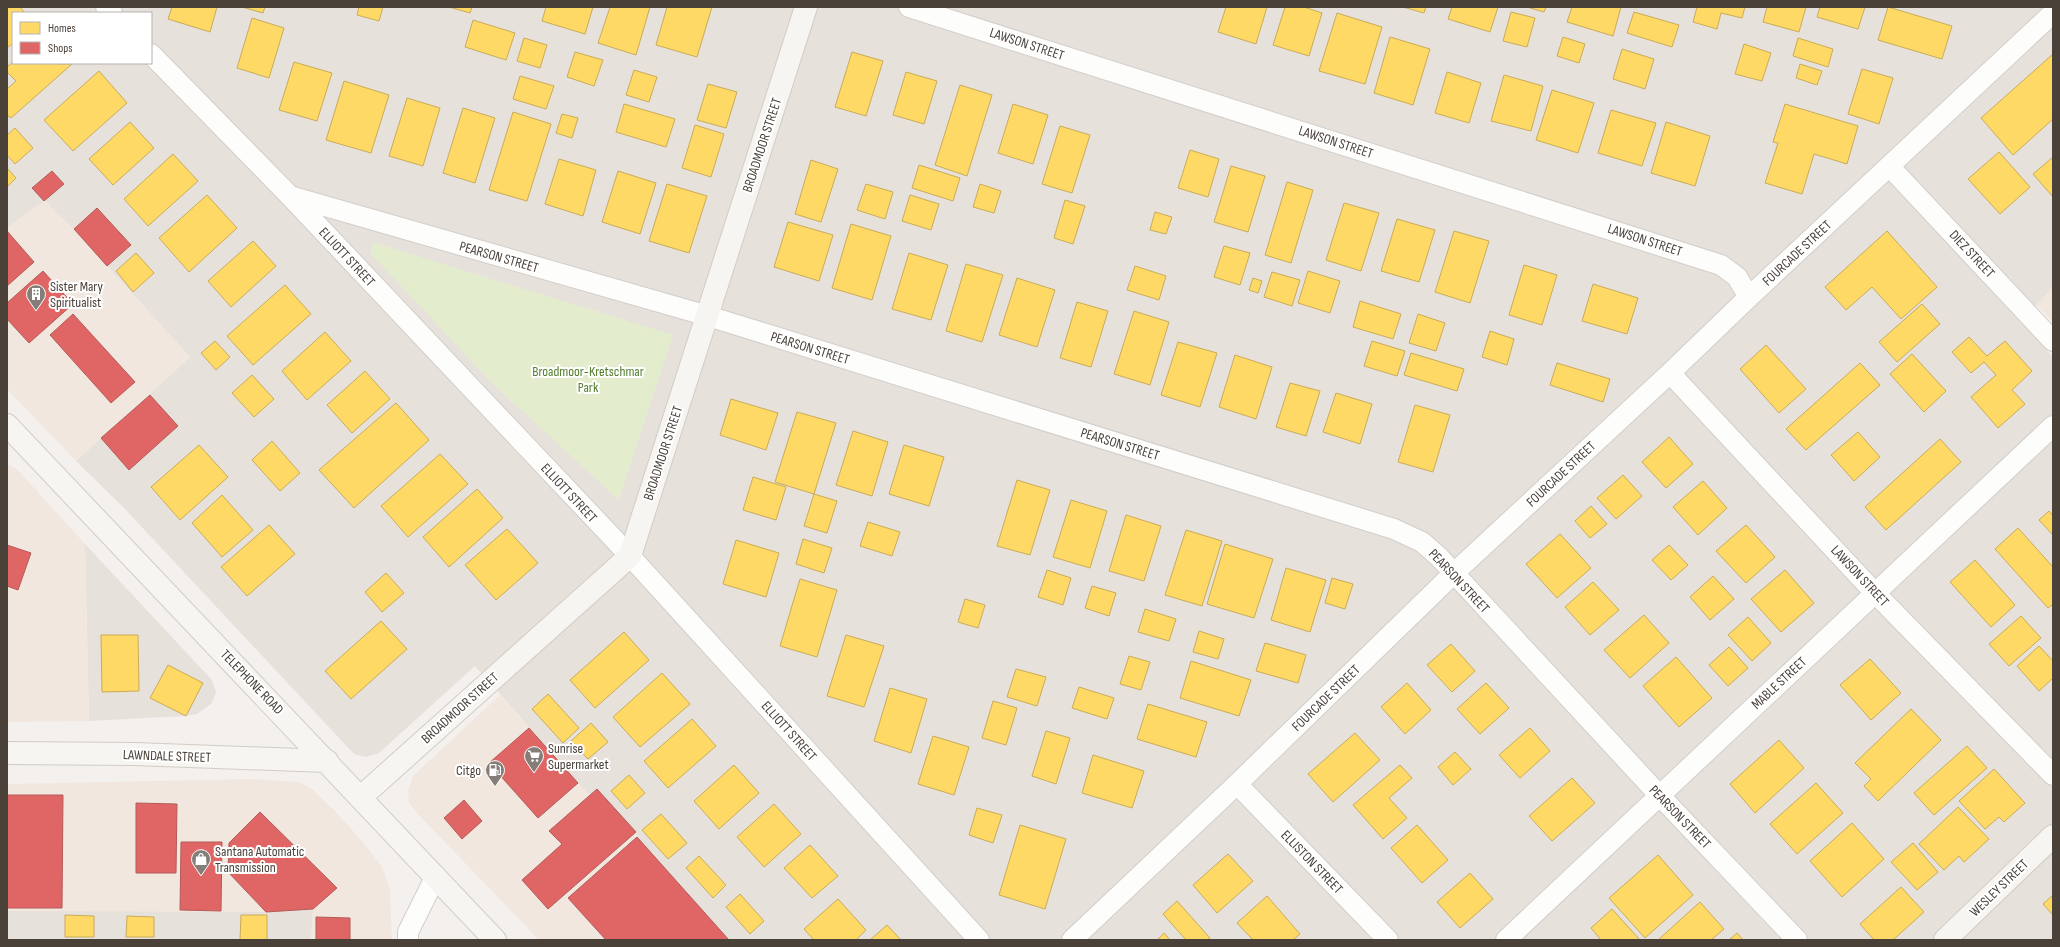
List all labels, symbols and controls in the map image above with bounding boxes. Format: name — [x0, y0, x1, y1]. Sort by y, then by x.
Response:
legend — [12, 12, 152, 64]
text: Homes — [48, 21, 76, 36]
street label: LAWSON STREET — [987, 24, 1067, 64]
text: Shops — [48, 41, 73, 56]
street label: BROADMOOR STREET — [739, 95, 785, 194]
street label: LAWSON STREET — [1296, 122, 1376, 162]
street label: FOURCADE STREET — [1759, 216, 1835, 289]
street label: LAWSON STREET — [1605, 220, 1685, 260]
street label: ELLIOTT STREET — [315, 224, 379, 290]
street label: DIEZ STREET — [1946, 227, 1998, 282]
street label: PEARSON STREET — [457, 238, 541, 276]
place label: Sister Mary Spiritualist — [50, 278, 103, 311]
building icon: Sister Mary Spiritualist — [25, 283, 47, 311]
street label: PEARSON STREET — [769, 328, 852, 368]
park label: Broadmoor-Kretschmar Park — [532, 363, 644, 396]
street label: BROADMOOR STREET — [640, 403, 686, 502]
street label: PEARSON STREET — [1079, 424, 1162, 464]
street label: FOURCADE STREET — [1523, 437, 1599, 510]
street label: ELLIOTT STREET — [537, 460, 601, 526]
street label: LAWSON STREET — [1827, 542, 1893, 610]
street label: PEARSON STREET — [1425, 545, 1493, 617]
street label: TELEPHONE ROAD — [217, 646, 287, 718]
street label: MABLE STREET — [1748, 653, 1810, 713]
street label: FOURCADE STREET — [1288, 661, 1364, 735]
street label: BROADMOOR STREET — [418, 669, 502, 747]
street label: ELLIOTT STREET — [758, 698, 820, 765]
place label: Sunrise Supermarket — [548, 740, 609, 773]
supermarket icon: Sunrise Supermarket — [523, 745, 545, 773]
street label: LAWNDALE STREET — [123, 746, 212, 766]
fuel station icon: Citgo — [484, 759, 506, 787]
place label: Citgo — [456, 762, 481, 779]
street label: PEARSON STREET — [1646, 782, 1715, 852]
street label: ELLISTON STREET — [1277, 827, 1347, 898]
place label: Santana Automatic Transmission — [215, 843, 304, 876]
shop icon: Santana Automatic Transmission — [190, 848, 212, 876]
street label: WESLEY STREET — [1966, 856, 2032, 920]

